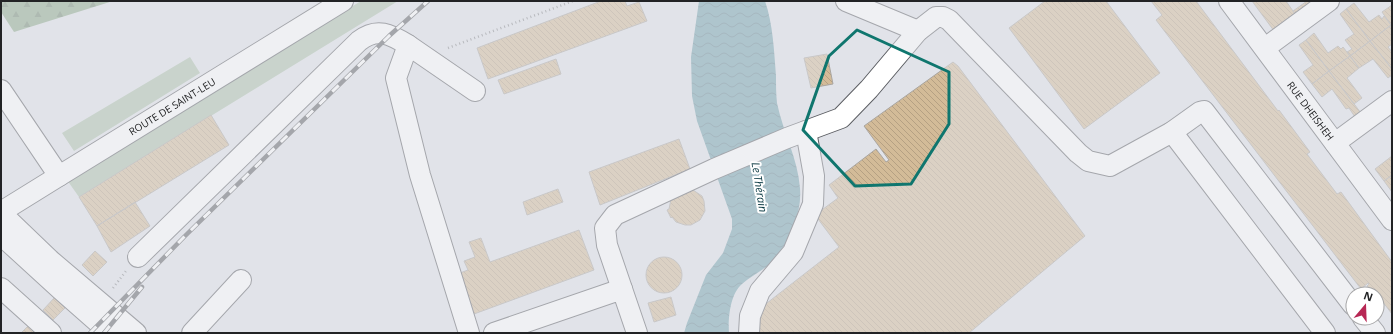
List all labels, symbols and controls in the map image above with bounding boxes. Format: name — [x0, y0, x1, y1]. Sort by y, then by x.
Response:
street label: ROUTE DE SAINT-LEU — [126, 74, 218, 138]
street label: RUE DHEISHEH — [1284, 78, 1337, 143]
water label: Le Thérain — [749, 161, 771, 213]
north arrow — [1345, 286, 1385, 326]
text: N — [1362, 288, 1375, 305]

